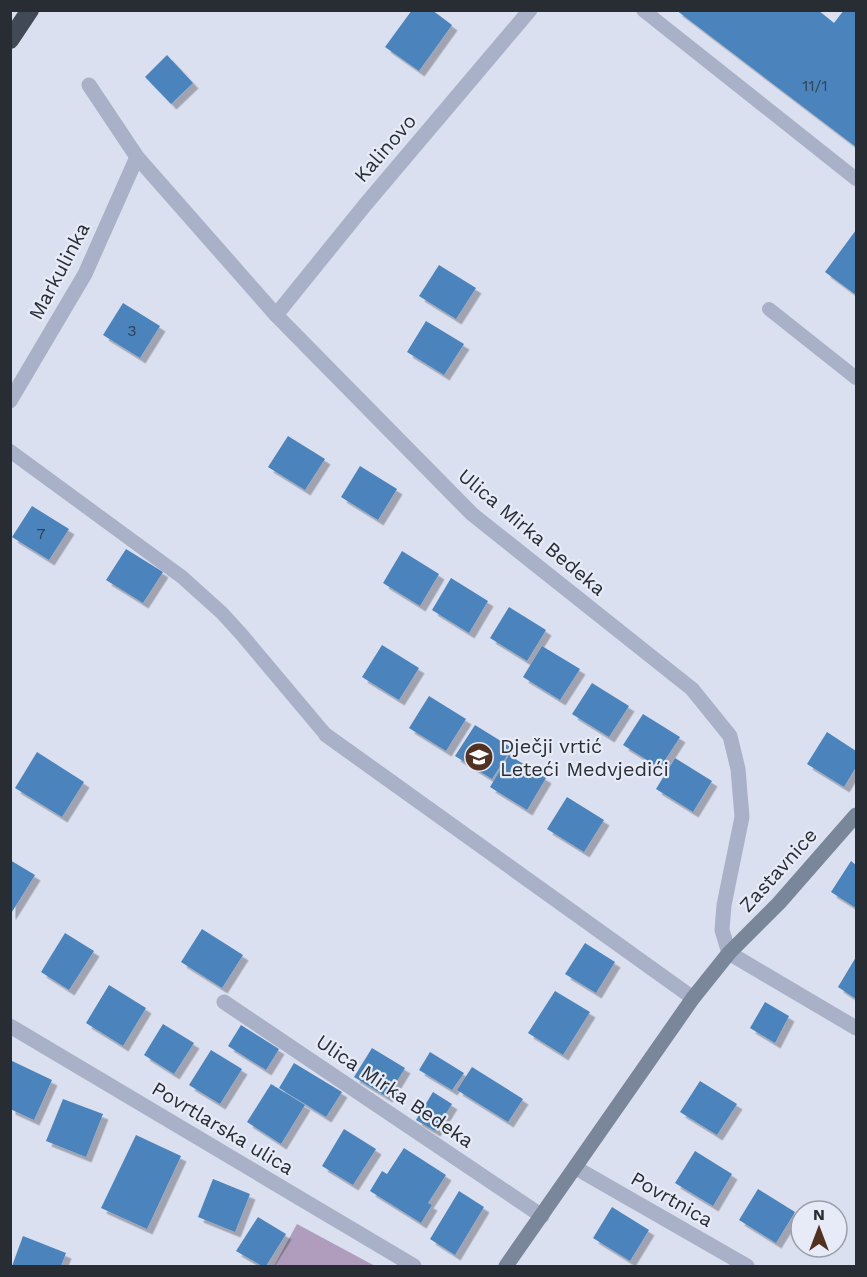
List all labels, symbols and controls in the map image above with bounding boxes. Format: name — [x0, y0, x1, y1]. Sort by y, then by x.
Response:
house number: 11/1 — [802, 76, 828, 95]
street label: Kalinovo — [349, 109, 421, 187]
street label: Markulinka — [23, 218, 95, 324]
house number: 3 — [127, 321, 137, 340]
street label: Ulica Mirka Bedeka — [453, 463, 611, 601]
house number: 7 — [37, 524, 46, 543]
place label: Dječji vrtić Leteći Medvjedići — [500, 734, 669, 781]
school or university icon: Dječji vrtić Leteći Medvjedići — [463, 741, 495, 773]
street label: Zastavnice — [734, 823, 822, 917]
street label: Ulica Mirka Bedeka — [312, 1029, 478, 1153]
street label: Povrtlarska ulica — [148, 1076, 298, 1180]
street label: Povrtnica — [627, 1166, 717, 1232]
north arrow — [789, 1199, 849, 1259]
text: N — [813, 1205, 825, 1224]

